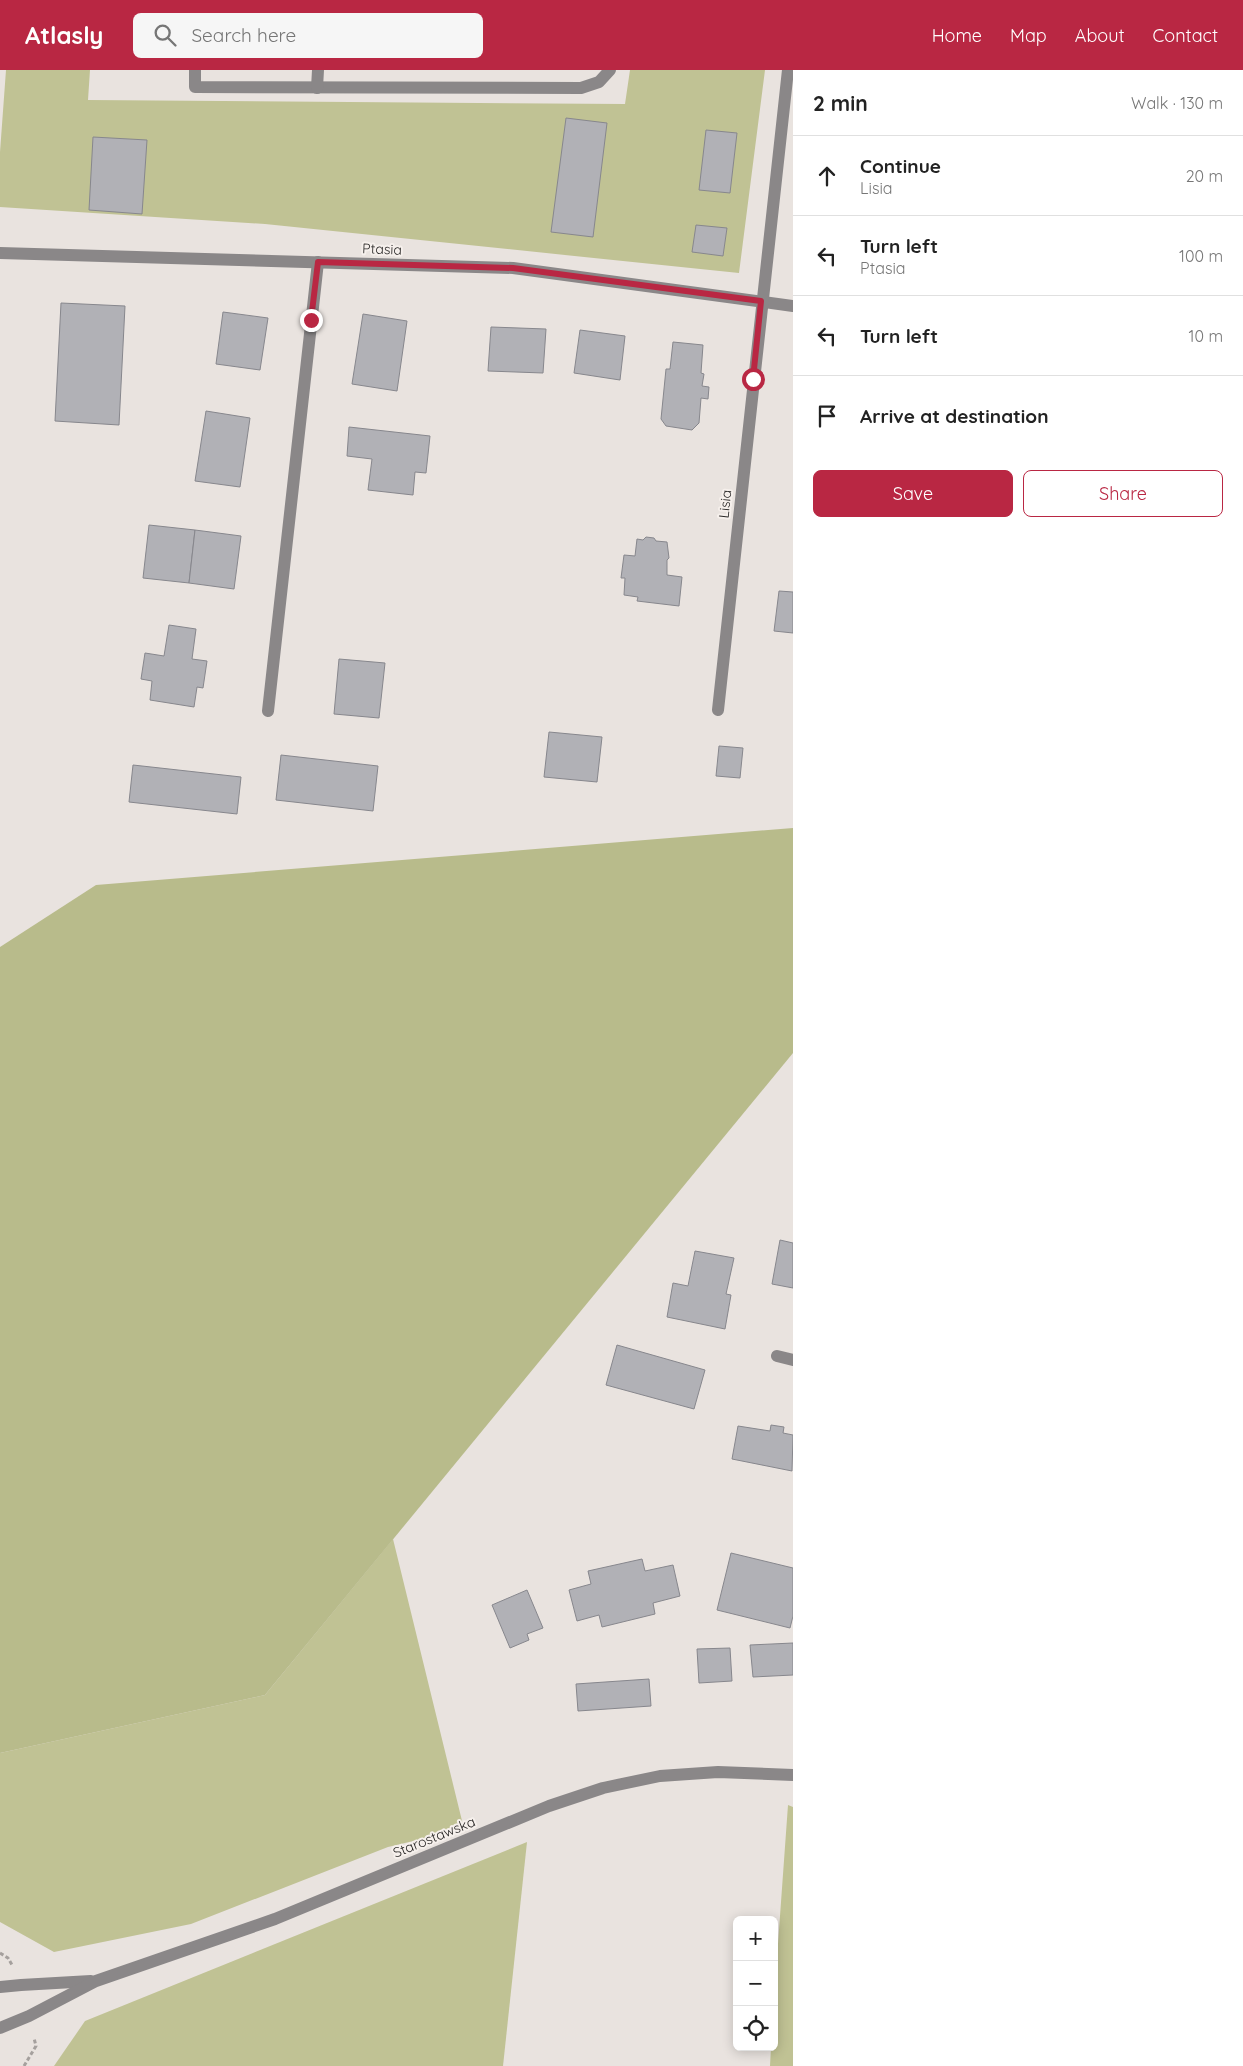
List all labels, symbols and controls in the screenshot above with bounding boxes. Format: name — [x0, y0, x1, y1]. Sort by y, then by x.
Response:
search box — [133, 13, 483, 58]
text: Atlasly — [25, 20, 103, 50]
icon: search — [151, 21, 179, 49]
text: Search here — [191, 23, 296, 47]
text: Home — [932, 24, 982, 47]
text: Map — [1010, 24, 1047, 47]
text: About — [1075, 24, 1125, 47]
text: Contact — [1153, 24, 1218, 47]
text: 2 min — [813, 90, 868, 116]
text: Walk · 130 m — [1131, 93, 1223, 113]
text: Continue — [860, 154, 941, 178]
icon: ahead — [813, 162, 841, 190]
text: 20 m — [1186, 166, 1223, 186]
text: Lisia — [860, 178, 893, 198]
text: Turn left — [860, 234, 938, 258]
street label: Ptasia — [362, 239, 402, 259]
icon: left — [813, 242, 841, 270]
text: 100 m — [1179, 246, 1223, 266]
text: Ptasia — [860, 258, 906, 278]
route end — [300, 309, 323, 332]
icon: left — [813, 322, 841, 350]
text: Turn left — [860, 324, 938, 348]
text: 10 m — [1189, 326, 1223, 346]
route start — [742, 368, 765, 391]
icon: arrive — [813, 402, 841, 430]
text: Arrive at destination — [860, 404, 1049, 428]
button: Save — [813, 470, 1013, 517]
button: Share — [1023, 470, 1223, 517]
street label: Lisia — [715, 489, 735, 519]
street label: Starostawska — [390, 1812, 478, 1862]
map controls — [733, 1916, 778, 2051]
button: + — [733, 1916, 778, 1961]
button: − — [733, 1961, 778, 2006]
button: locate — [733, 2006, 778, 2051]

